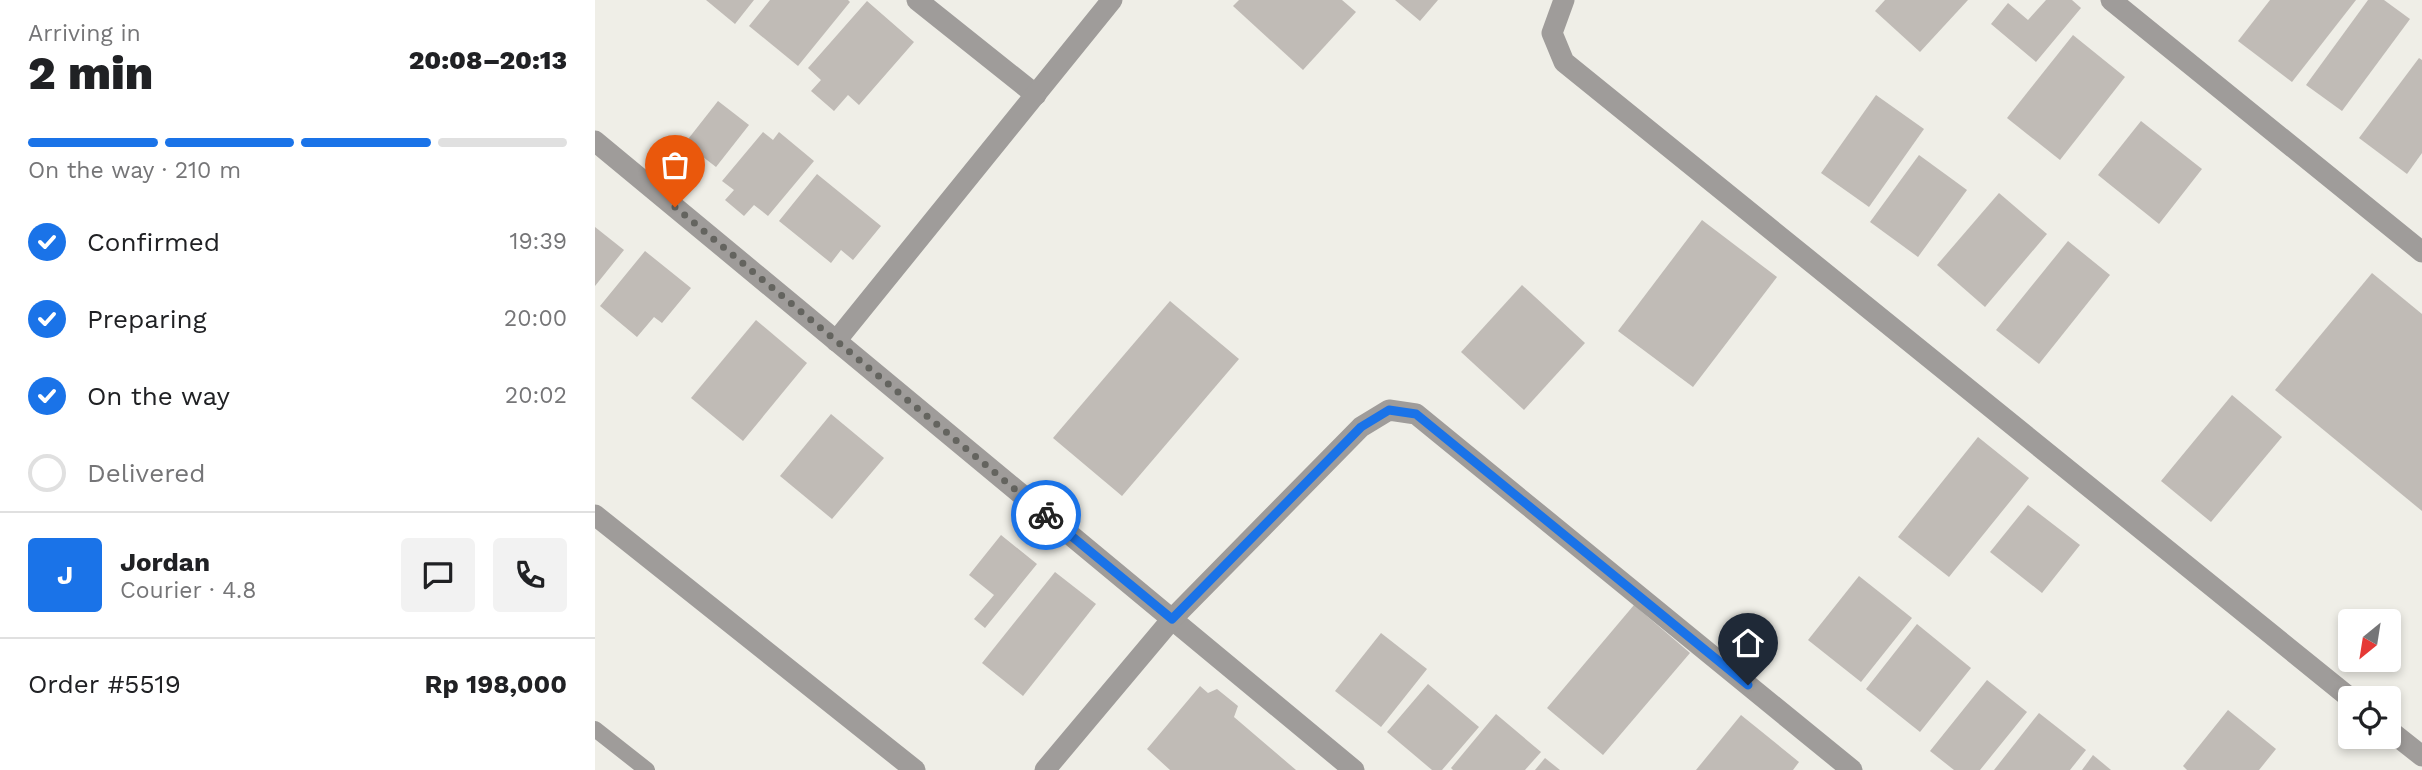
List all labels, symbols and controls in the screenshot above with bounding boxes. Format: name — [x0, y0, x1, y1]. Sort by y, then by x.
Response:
text: Arriving in — [28, 20, 141, 47]
text: 20:08–20:13 — [409, 45, 567, 75]
text: 2 min — [28, 46, 153, 100]
pin — [645, 135, 705, 207]
icon: bag — [656, 146, 694, 184]
text: On the way · 210 m — [28, 157, 241, 184]
icon: check — [28, 223, 66, 261]
text: Confirmed — [87, 227, 220, 257]
text: 19:39 — [509, 228, 567, 255]
icon: check — [28, 300, 66, 338]
text: Preparing — [87, 304, 207, 334]
text: 20:00 — [504, 305, 567, 332]
icon: check — [28, 377, 66, 415]
text: On the way — [87, 381, 230, 411]
text: 20:02 — [505, 382, 567, 409]
text: Delivered — [87, 458, 206, 488]
courier — [1011, 480, 1081, 550]
icon: bike — [1027, 496, 1065, 534]
button: chat — [401, 538, 475, 612]
button: phone — [493, 538, 567, 612]
text: Jordan — [120, 547, 210, 577]
text: J — [57, 560, 73, 590]
text: Courier · 4.8 — [120, 577, 256, 604]
north arrow — [2338, 609, 2401, 672]
map controls — [2338, 609, 2401, 749]
pin — [1718, 613, 1778, 685]
icon: home — [1729, 624, 1767, 662]
text: Order #5519 — [28, 669, 181, 699]
text: Rp 198,000 — [425, 669, 567, 699]
button: locate — [2338, 686, 2401, 749]

